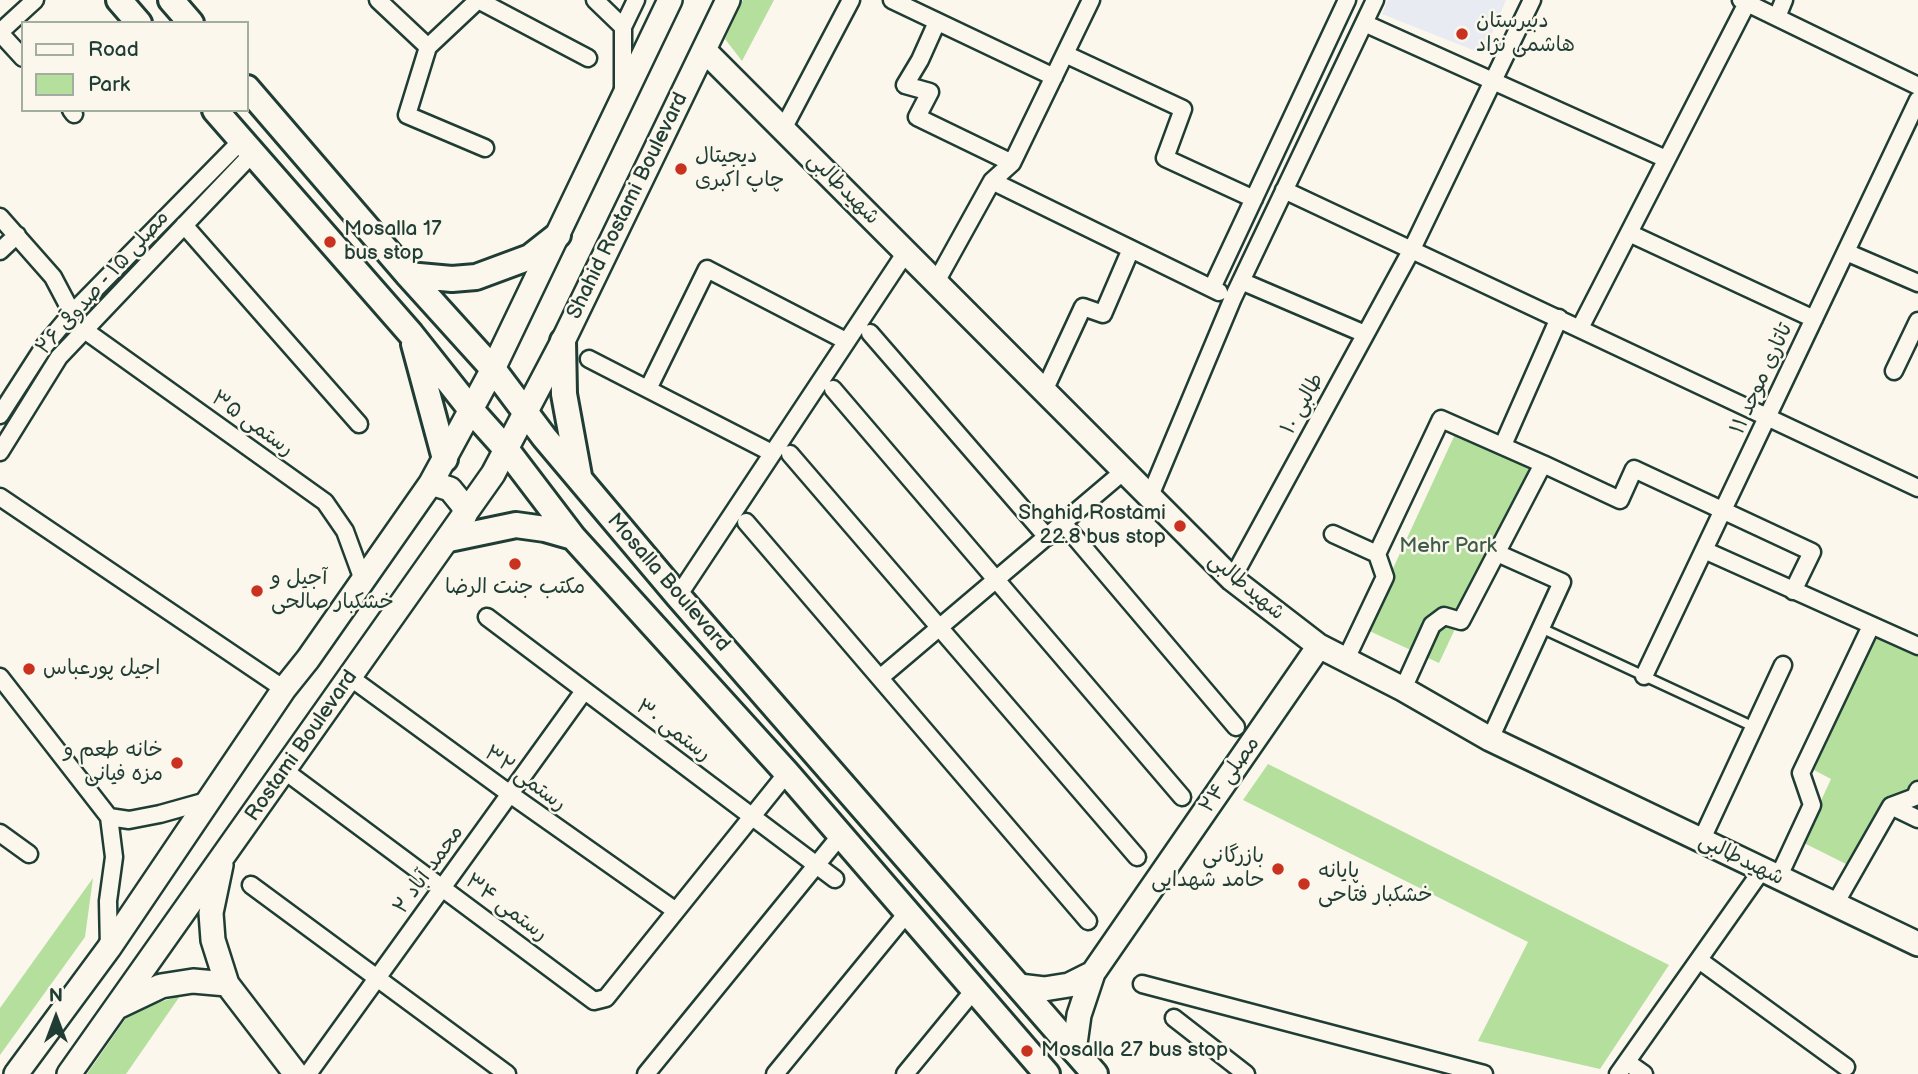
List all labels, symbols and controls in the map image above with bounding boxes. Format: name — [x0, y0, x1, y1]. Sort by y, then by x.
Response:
place label: دبیرستان هاشمی نژاد — [1476, 9, 1575, 59]
legend — [21, 21, 248, 112]
marker: دبیرستان هاشمی نژاد — [1454, 26, 1470, 42]
text: Road — [88, 37, 139, 62]
text: Park — [88, 72, 130, 97]
street label: Shahid Rostami Boulevard — [562, 89, 694, 323]
place label: دیجیتال چاپ اکبری — [695, 144, 784, 194]
street label: شهیدطالبی — [802, 148, 884, 230]
marker: دیجیتال چاپ اکبری — [673, 161, 689, 177]
street label: مصلی ۱۵ - صدوقی ۲۶ — [31, 205, 175, 361]
place label: Mosalla 17 bus stop — [344, 217, 442, 267]
marker: Mosalla 17 bus stop — [322, 234, 338, 250]
street label: تاتاری موحد ۱۱ — [1725, 319, 1799, 439]
street label: طالبی ۱۰ — [1276, 369, 1330, 439]
street label: رستمی ۳۵ — [206, 386, 298, 462]
place label: Shahid Rostami 22.8 bus stop — [1018, 501, 1166, 551]
street label: Mosalla Boulevard — [601, 509, 735, 657]
marker: Shahid Rostami 22.8 bus stop — [1172, 518, 1188, 534]
park label: Mehr Park — [1399, 534, 1497, 560]
street label: شهیدطالبی — [1203, 548, 1289, 626]
marker: مكتب جنت الرضا — [507, 556, 523, 572]
place label: آجیل و خشکبار صالحی — [271, 566, 394, 616]
place label: مكتب جنت الرضا — [445, 575, 585, 601]
marker: آجیل و خشکبار صالحی — [249, 583, 265, 599]
place label: اجیل پورعباس — [43, 656, 160, 682]
marker: اجیل پورعباس — [21, 661, 37, 677]
street label: Rostami Boulevard — [240, 666, 364, 826]
street label: رستمی ۳۰ — [630, 694, 716, 768]
street label: مصلی ۲۴ — [1195, 732, 1265, 818]
place label: خانه طعم و مزه فیانی — [64, 738, 163, 788]
street label: رستمی ۳۲ — [479, 741, 571, 817]
marker: خانه طعم و مزه فیانی — [169, 755, 185, 771]
street label: محمد آباد ۲ — [388, 821, 470, 919]
street label: شهیدطالبی — [1694, 829, 1788, 891]
place label: بازرگانی حامد شهدایی — [1151, 844, 1264, 894]
place label: پایانه خشکبار فتاحی — [1318, 859, 1433, 909]
marker: بازرگانی حامد شهدایی — [1270, 861, 1286, 877]
street label: رستمی ۳۴ — [460, 869, 552, 947]
marker: پایانه خشکبار فتاحی — [1296, 876, 1312, 892]
north arrow — [21, 983, 91, 1053]
text: N — [49, 985, 63, 1008]
place label: Mosalla 27 bus stop — [1041, 1038, 1228, 1064]
marker: Mosalla 27 bus stop — [1019, 1043, 1035, 1059]

